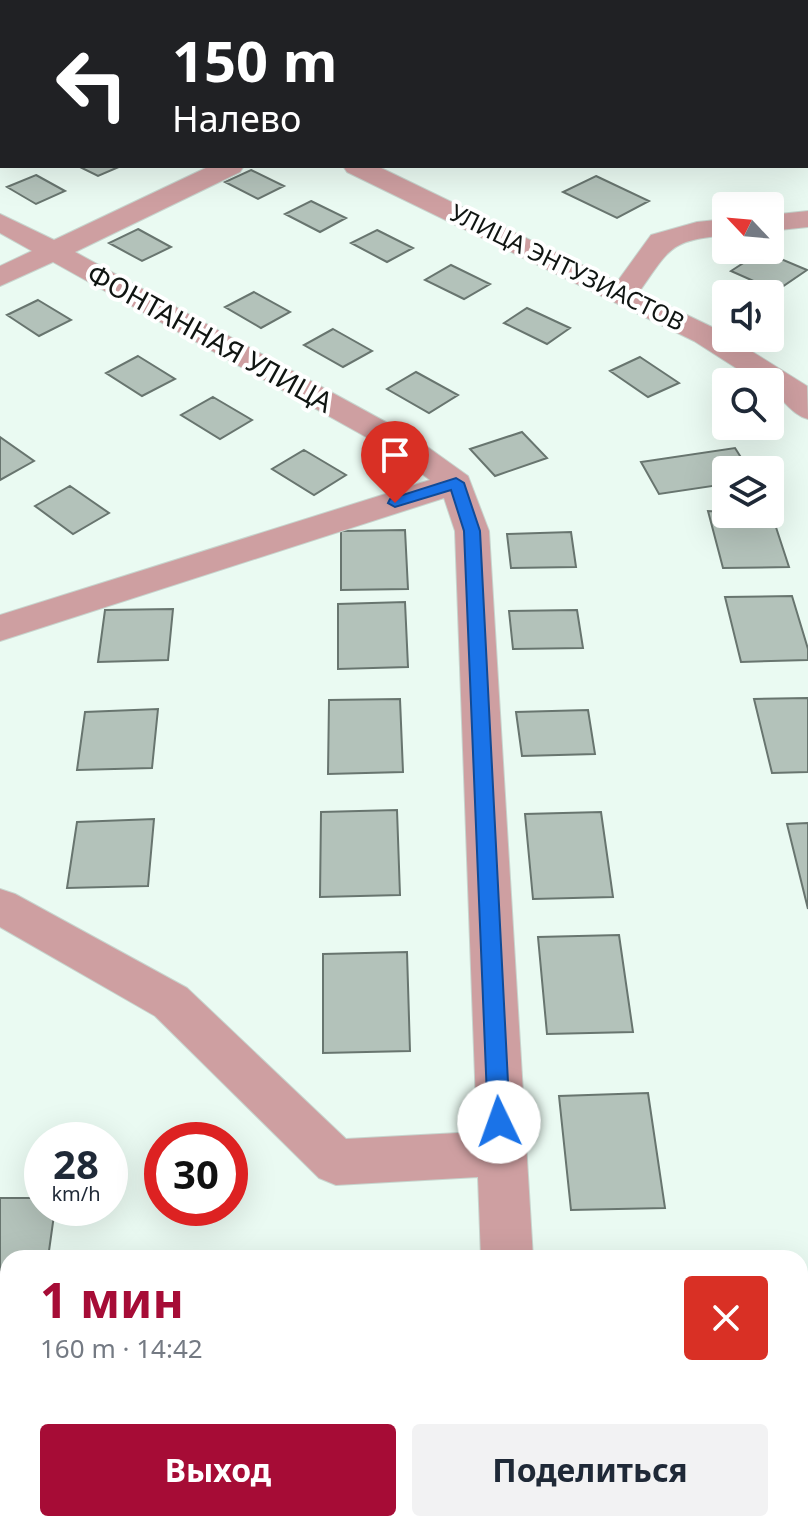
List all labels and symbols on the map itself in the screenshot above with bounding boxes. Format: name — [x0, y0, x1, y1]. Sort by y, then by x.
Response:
north arrow — [712, 192, 784, 264]
street label: УЛИЦА ЭНТУЗИАСТОВ — [445, 195, 690, 338]
street label: ФОНТАННАЯ УЛИЦА — [81, 254, 340, 420]
pin — [361, 421, 429, 503]
position arrow — [457, 1080, 541, 1164]
speed limit sign: 30 — [144, 1122, 248, 1226]

